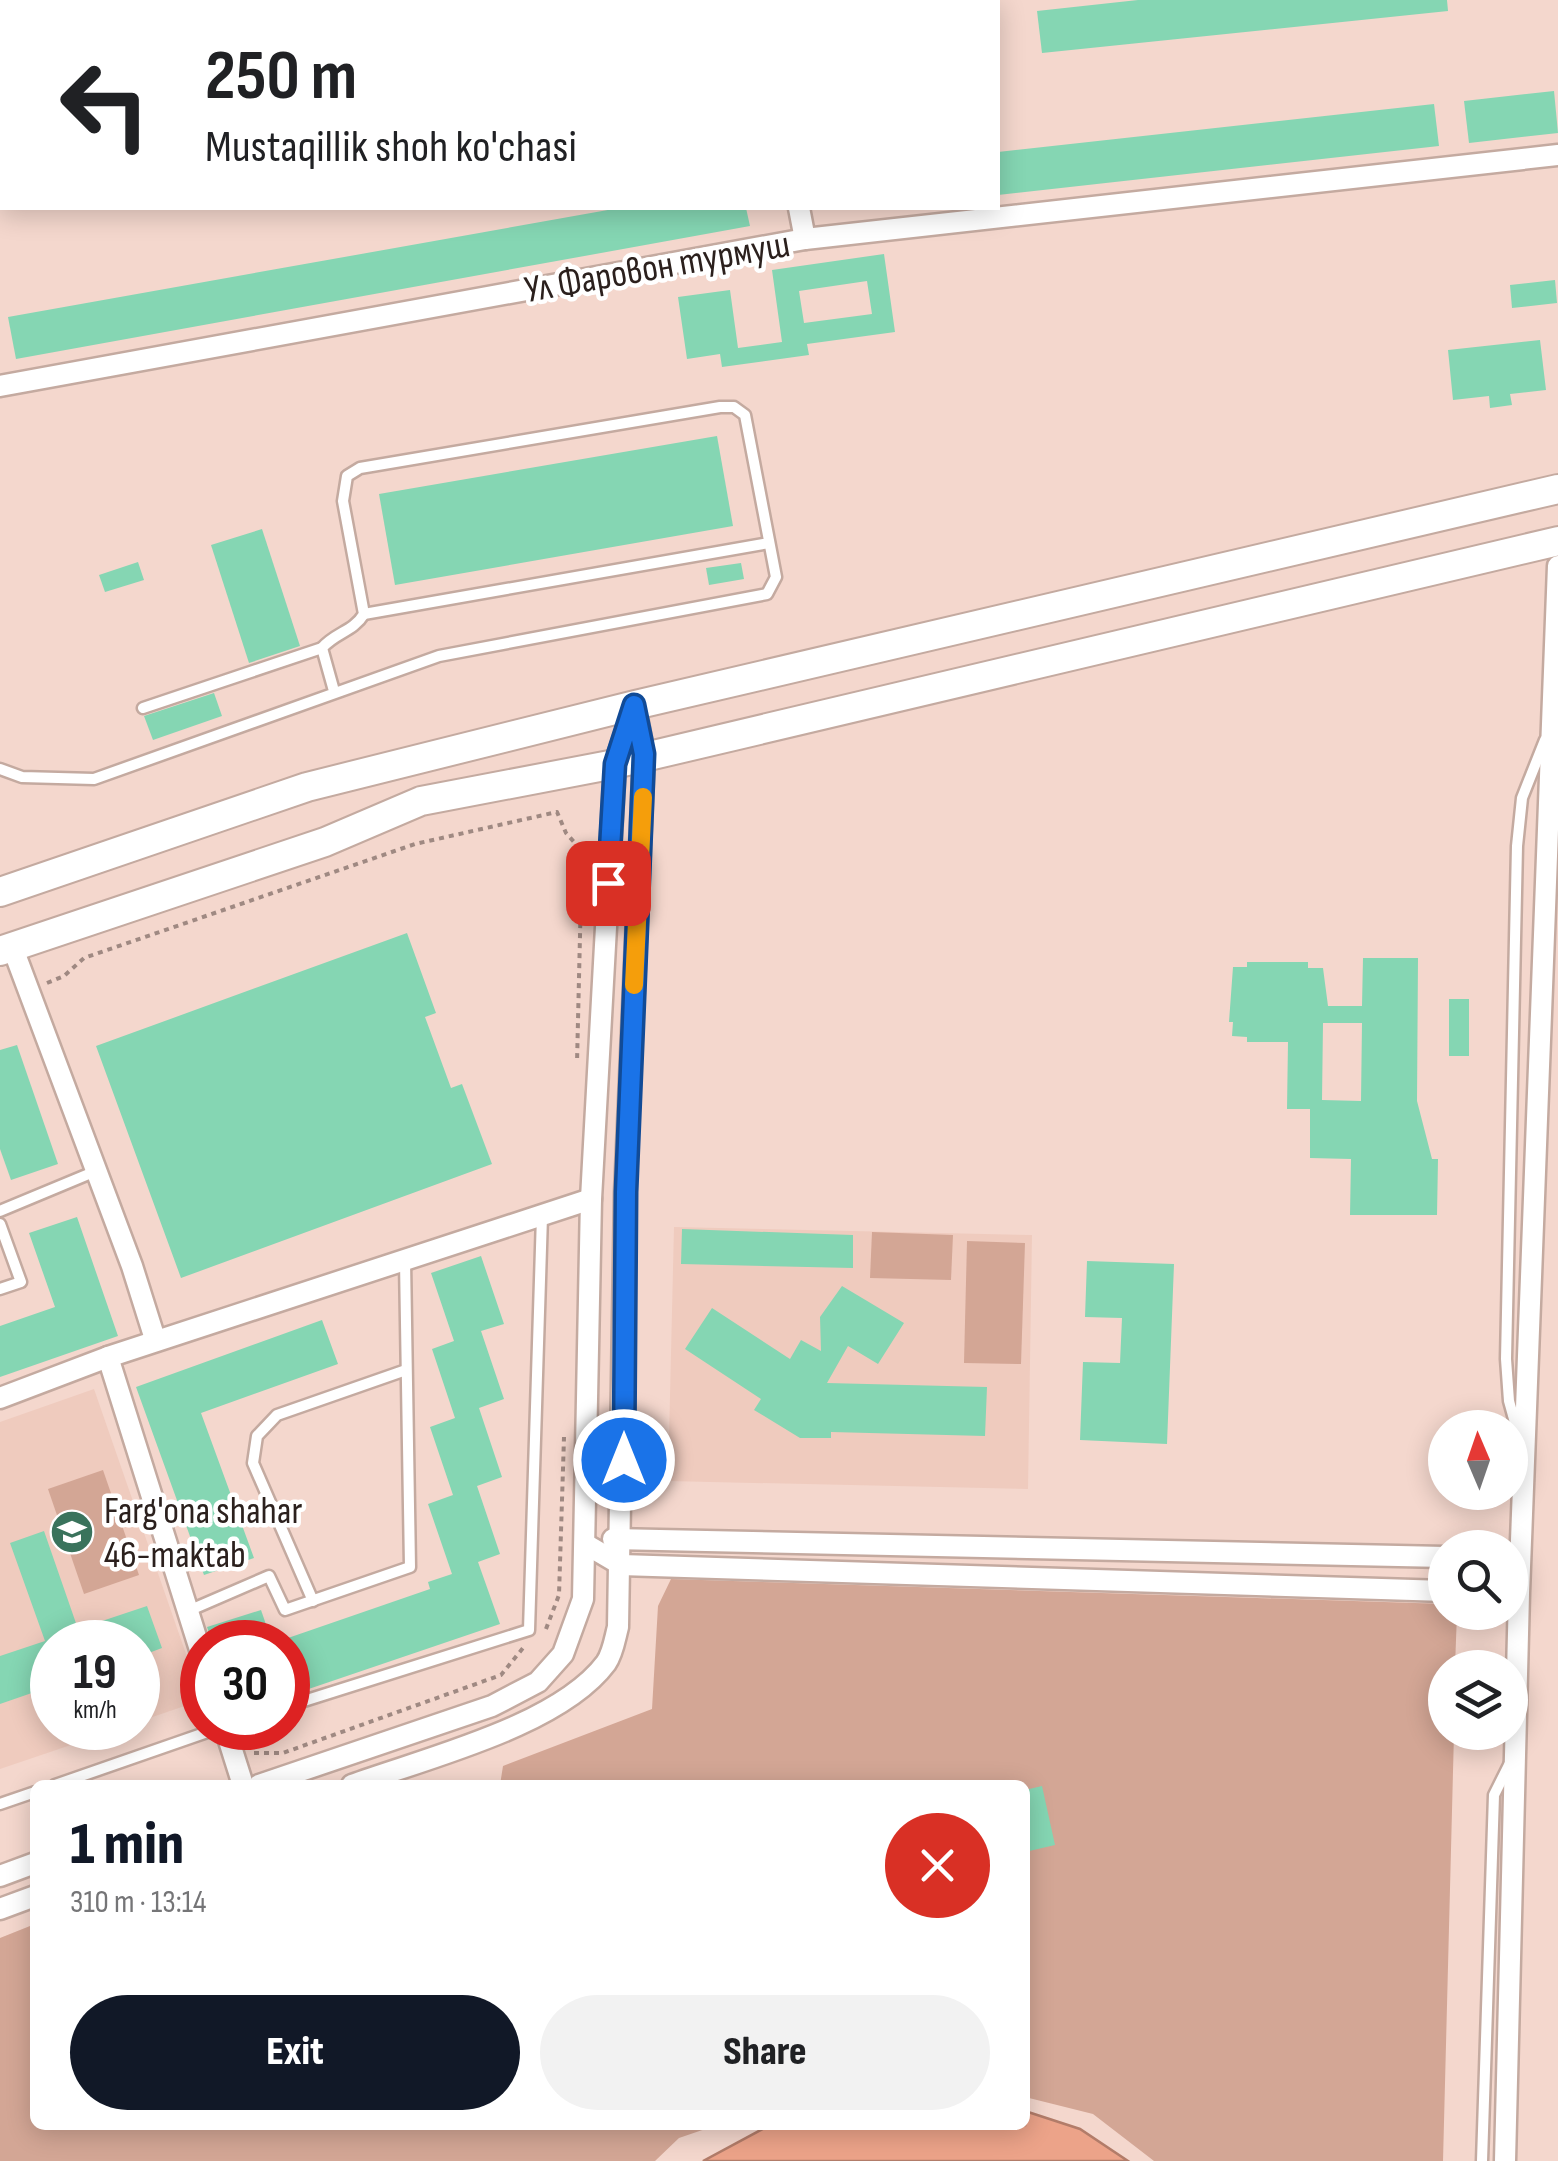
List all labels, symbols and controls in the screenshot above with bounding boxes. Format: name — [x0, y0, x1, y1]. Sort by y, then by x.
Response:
text: 250 m — [205, 35, 357, 119]
icon: left — [40, 40, 170, 170]
text: Mustaqillik shoh ko'chasi — [205, 120, 577, 175]
street label: Ул Фаровон турмуш — [521, 222, 793, 313]
pin — [566, 841, 651, 926]
icon: arrive — [581, 856, 636, 911]
position arrow — [572, 1408, 676, 1512]
north arrow — [1428, 1410, 1528, 1510]
map controls — [1428, 1410, 1528, 1750]
place label: Farg'ona shahar 46-maktab — [104, 1489, 302, 1578]
school or university icon: Farg'ona shahar 46-maktab — [49, 1509, 95, 1555]
button: search — [1428, 1530, 1528, 1630]
speed limit sign: 30 — [180, 1620, 310, 1750]
text: 19 — [73, 1643, 117, 1703]
button: layers — [1428, 1650, 1528, 1750]
text: km/h — [73, 1695, 117, 1726]
text: 1 min — [70, 1809, 184, 1881]
button: close — [885, 1813, 990, 1918]
text: 310 m · 13:14 — [70, 1883, 206, 1922]
button: Exit — [70, 1995, 520, 2110]
button: Share — [540, 1995, 990, 2110]

